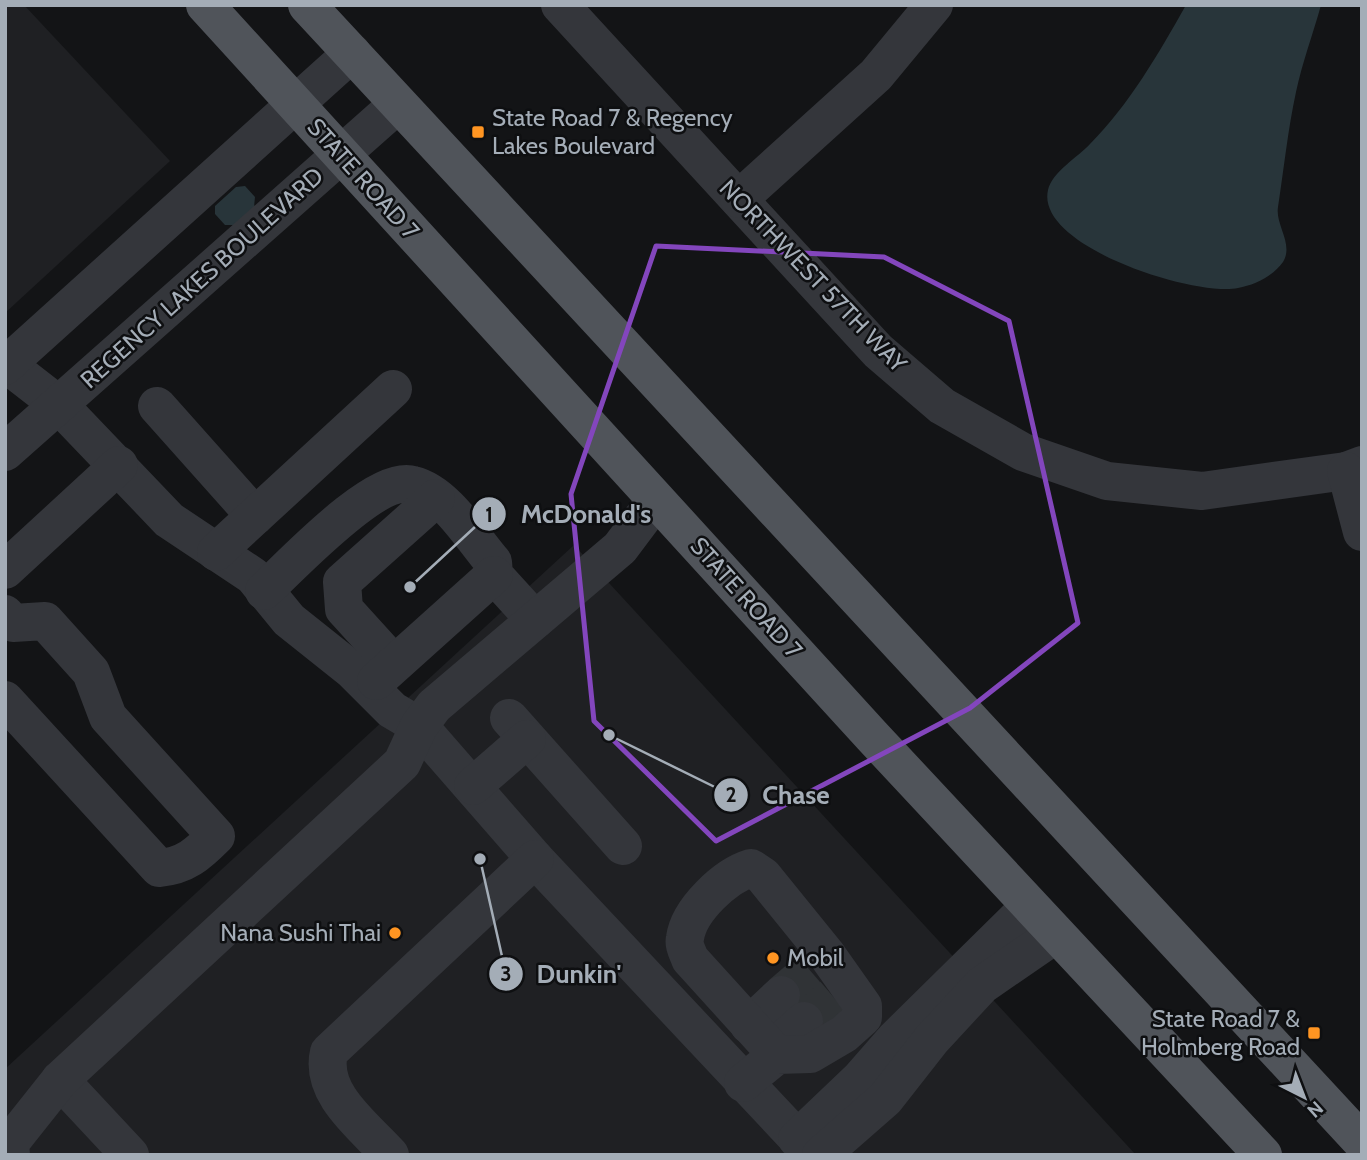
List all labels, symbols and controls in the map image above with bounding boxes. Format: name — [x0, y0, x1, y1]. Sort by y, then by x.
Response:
place label: State Road 7 & Regency Lakes Boulevard — [492, 103, 733, 160]
street label: STATE ROAD 7 — [301, 112, 425, 245]
marker: State Road 7 & Regency Lakes Boulevard — [470, 124, 486, 140]
street label: REGENCY LAKES BOULEVARD — [74, 161, 329, 394]
street label: NORTHWEST 57TH WAY — [714, 173, 913, 378]
callout: McDonald's — [472, 491, 665, 538]
text: McDonald's — [521, 498, 651, 530]
text: 1 — [485, 502, 493, 527]
street label: STATE ROAD 7 — [684, 531, 808, 664]
callout: Chase — [713, 771, 844, 818]
text: Chase — [762, 779, 830, 811]
text: 2 — [725, 782, 737, 807]
place label: Nana Sushi Thai — [220, 918, 381, 947]
marker: Nana Sushi Thai — [387, 925, 403, 941]
place label: Mobil — [787, 943, 844, 972]
marker: Mobil — [765, 950, 781, 966]
callout: Dunkin' — [488, 951, 636, 998]
text: Dunkin' — [537, 958, 621, 990]
text: 3 — [500, 961, 512, 986]
place label: State Road 7 & Holmberg Road — [1141, 1004, 1300, 1061]
marker: State Road 7 & Holmberg Road — [1306, 1025, 1322, 1041]
north arrow — [1269, 1062, 1339, 1132]
text: N — [1302, 1096, 1328, 1122]

